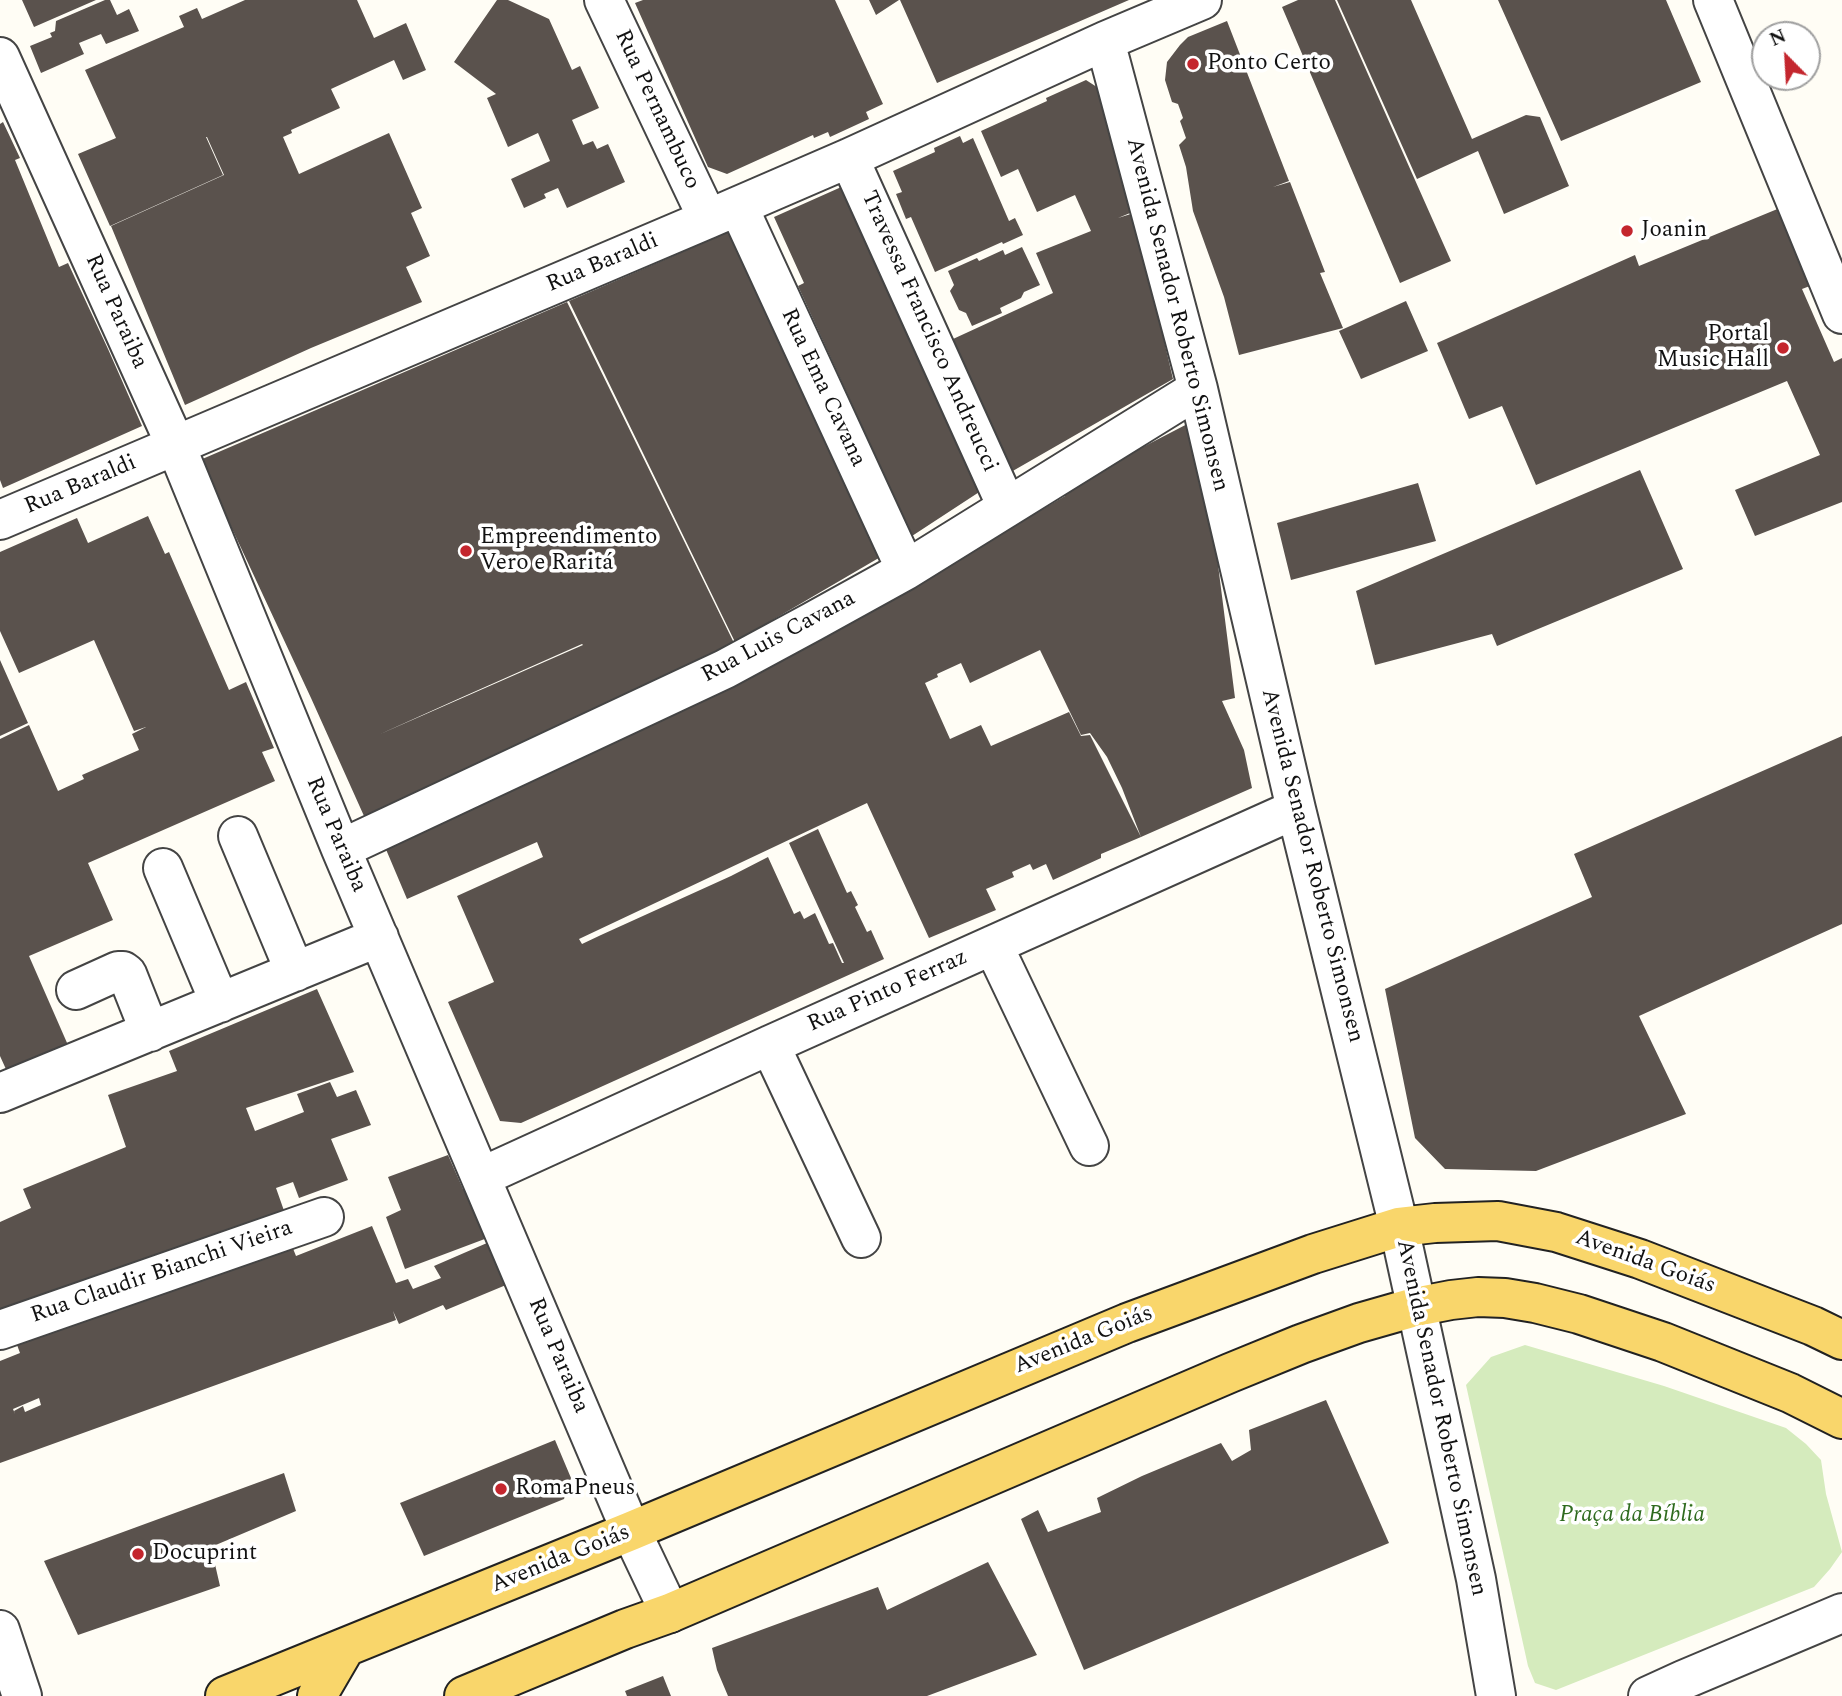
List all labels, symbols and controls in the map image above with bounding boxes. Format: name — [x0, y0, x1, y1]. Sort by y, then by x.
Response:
north arrow — [1751, 21, 1821, 91]
text: N — [1765, 22, 1791, 55]
street label: Rua Pernambuco — [607, 26, 705, 194]
place label: Ponto Certo — [1207, 50, 1331, 78]
marker: Ponto Certo — [1185, 56, 1201, 72]
street label: Avenida Senador Roberto Simonsen — [1119, 135, 1233, 495]
street label: Travessa Francisco Andreucci — [853, 187, 1003, 477]
place label: Joanin — [1641, 217, 1707, 245]
marker: Joanin — [1619, 223, 1635, 239]
street label: Rua Baraldi — [543, 228, 663, 300]
street label: Rua Paraiba — [77, 250, 153, 374]
street label: Rua Ema Cavana — [773, 304, 871, 472]
place label: Portal Music Hall — [1657, 321, 1769, 375]
marker: Portal Music Hall — [1775, 340, 1791, 356]
street label: Rua Baraldi — [21, 450, 141, 522]
place label: Empreendimento Vero e Raritá — [480, 524, 658, 578]
marker: Empreendimento Vero e Raritá — [458, 543, 474, 559]
street label: Rua Luis Cavana — [697, 586, 861, 690]
street label: Avenida Senador Roberto Simonsen — [1254, 686, 1368, 1046]
street label: Rua Paraiba — [298, 773, 372, 897]
street label: Rua Pinto Ferraz — [804, 944, 972, 1040]
street label: Rua Claudir Bianchi Vieira — [27, 1215, 297, 1331]
street label: Avenida Goiás — [1571, 1225, 1719, 1301]
street label: Avenida Senador Roberto Simonsen — [1389, 1237, 1491, 1599]
street label: Rua Paraiba — [520, 1294, 594, 1418]
street label: Avenida Goiás — [1011, 1301, 1157, 1381]
place label: RomaPneus — [515, 1475, 635, 1503]
marker: RomaPneus — [493, 1481, 509, 1497]
park label: Praça da Bíblia — [1559, 1502, 1705, 1530]
street label: Avenida Goiás — [488, 1520, 634, 1600]
place label: Docuprint — [152, 1540, 257, 1568]
marker: Docuprint — [130, 1546, 146, 1562]

